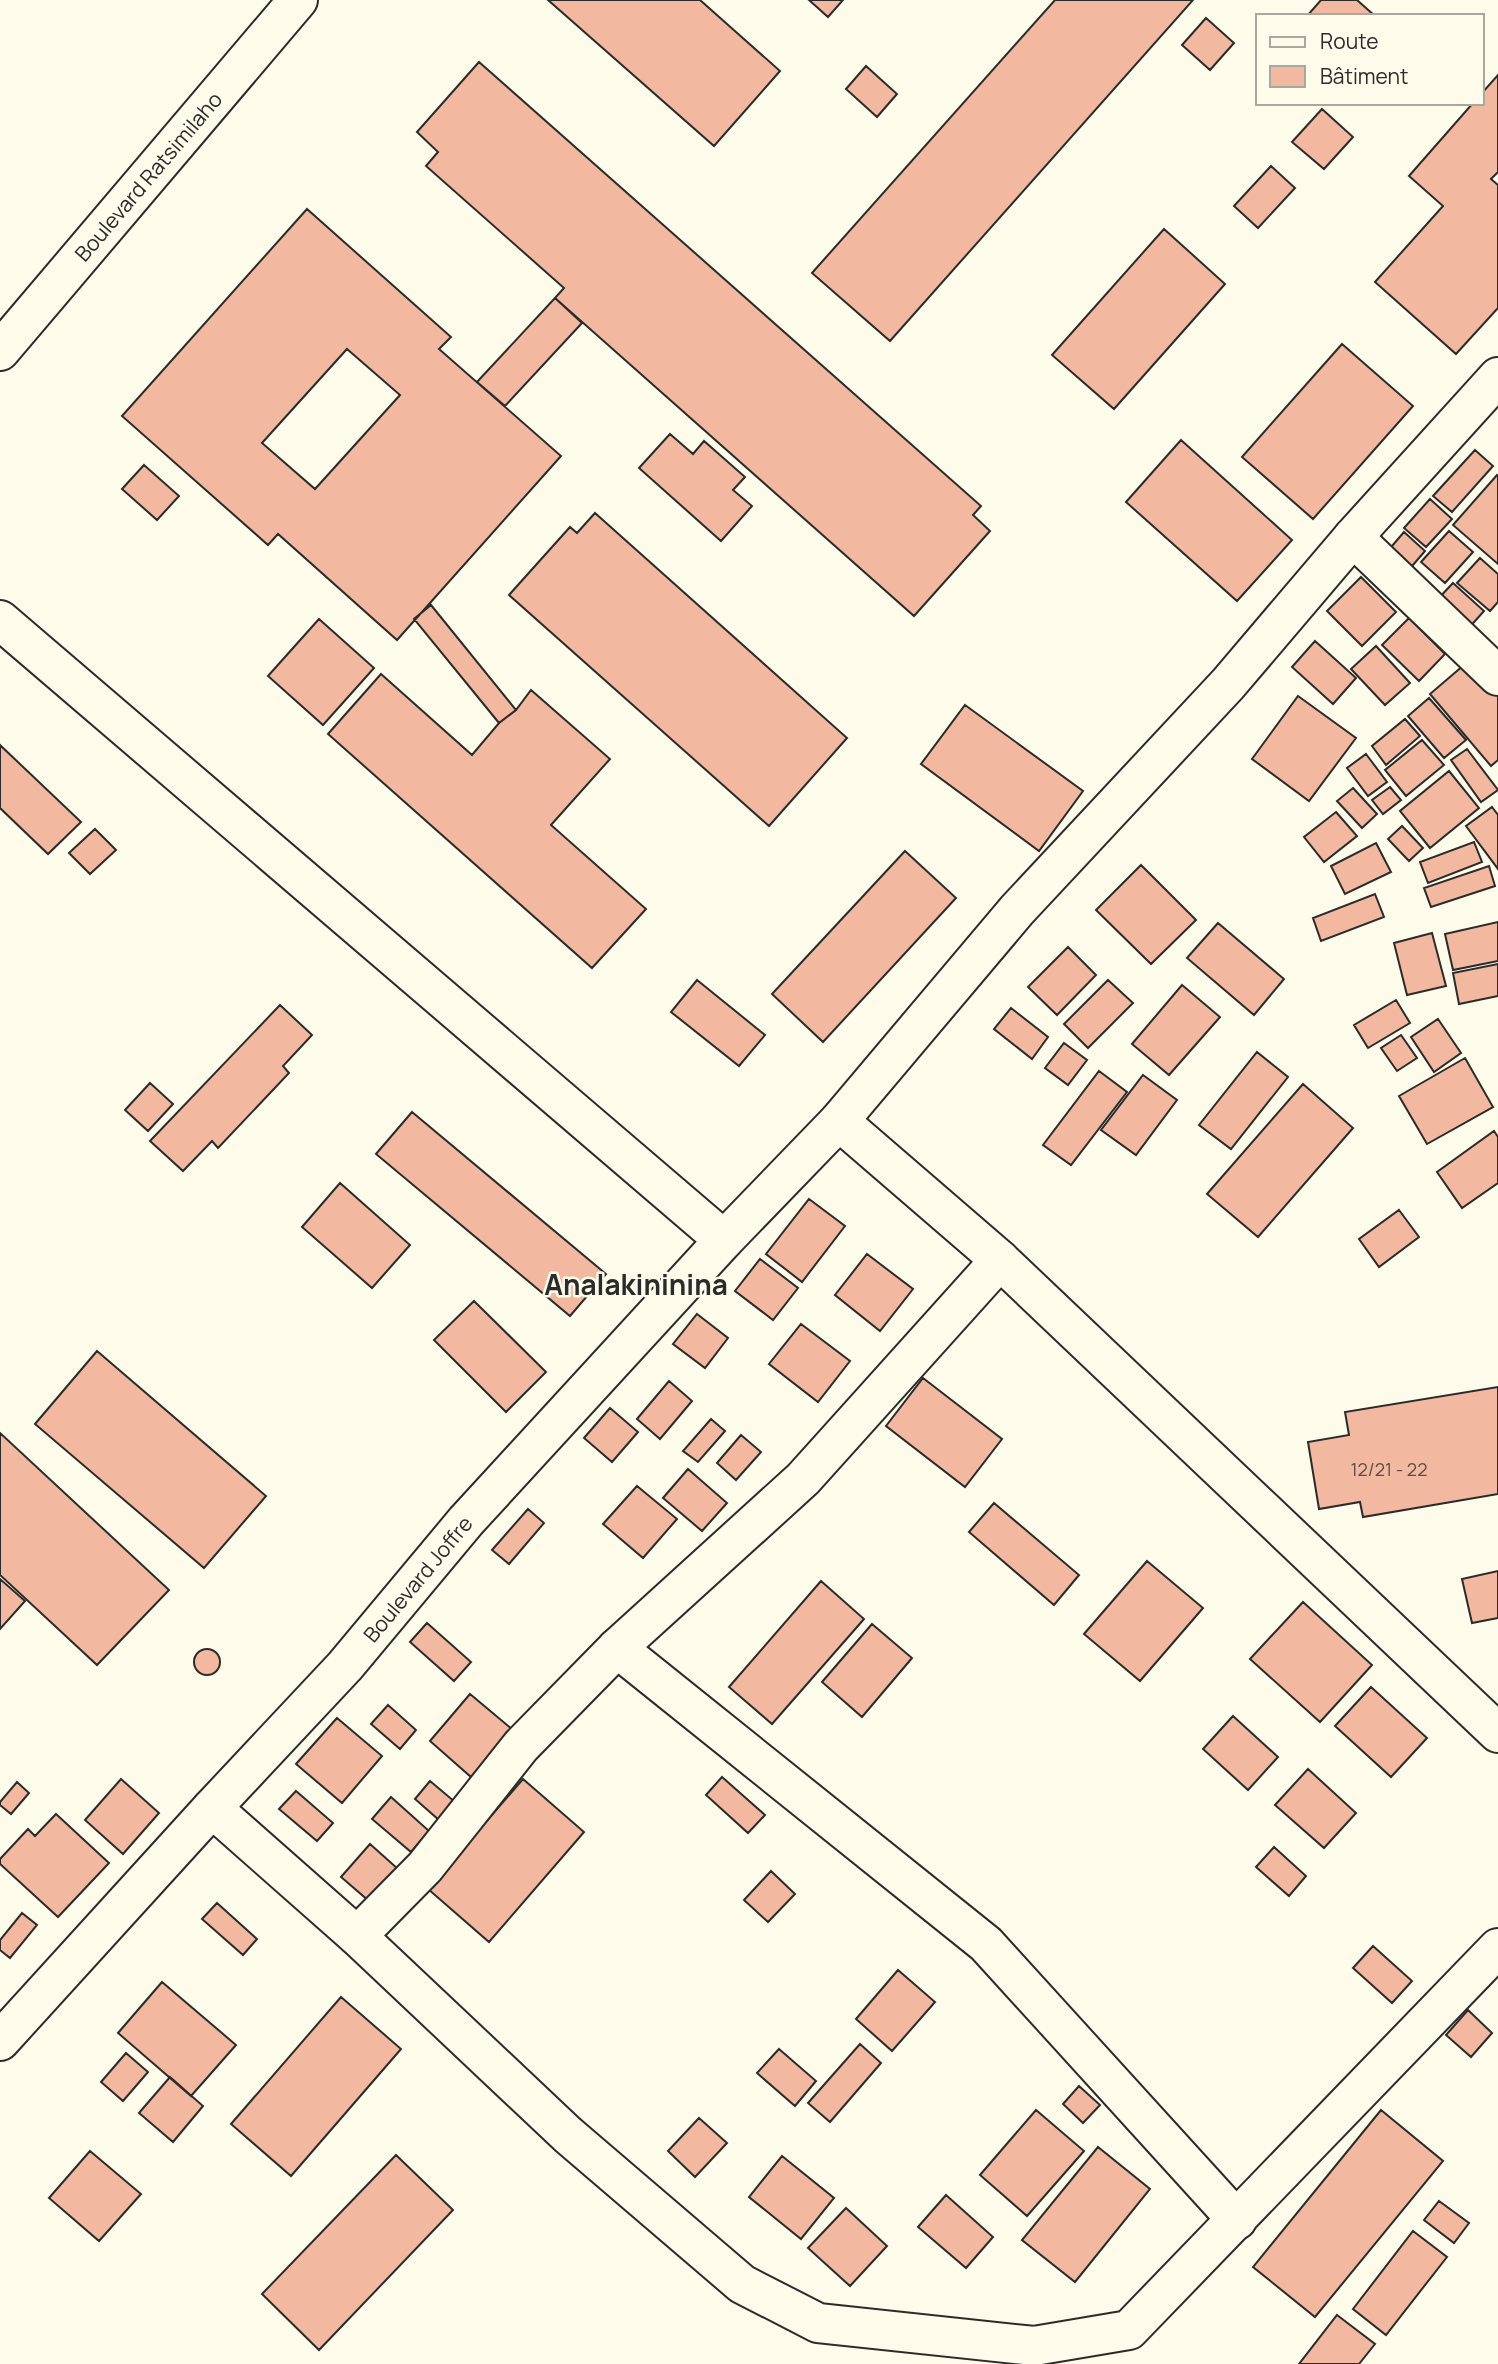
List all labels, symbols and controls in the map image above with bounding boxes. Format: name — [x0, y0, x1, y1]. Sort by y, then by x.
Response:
legend — [1256, 14, 1484, 105]
text: Route — [1320, 27, 1378, 55]
text: Bâtiment — [1320, 62, 1408, 90]
street label: Boulevard Ratsimilaho — [68, 86, 228, 267]
district label: Analakininina — [544, 1265, 728, 1303]
house number: 12/21 - 22 — [1351, 1457, 1427, 1481]
street label: Boulevard Joffre — [357, 1510, 478, 1648]

